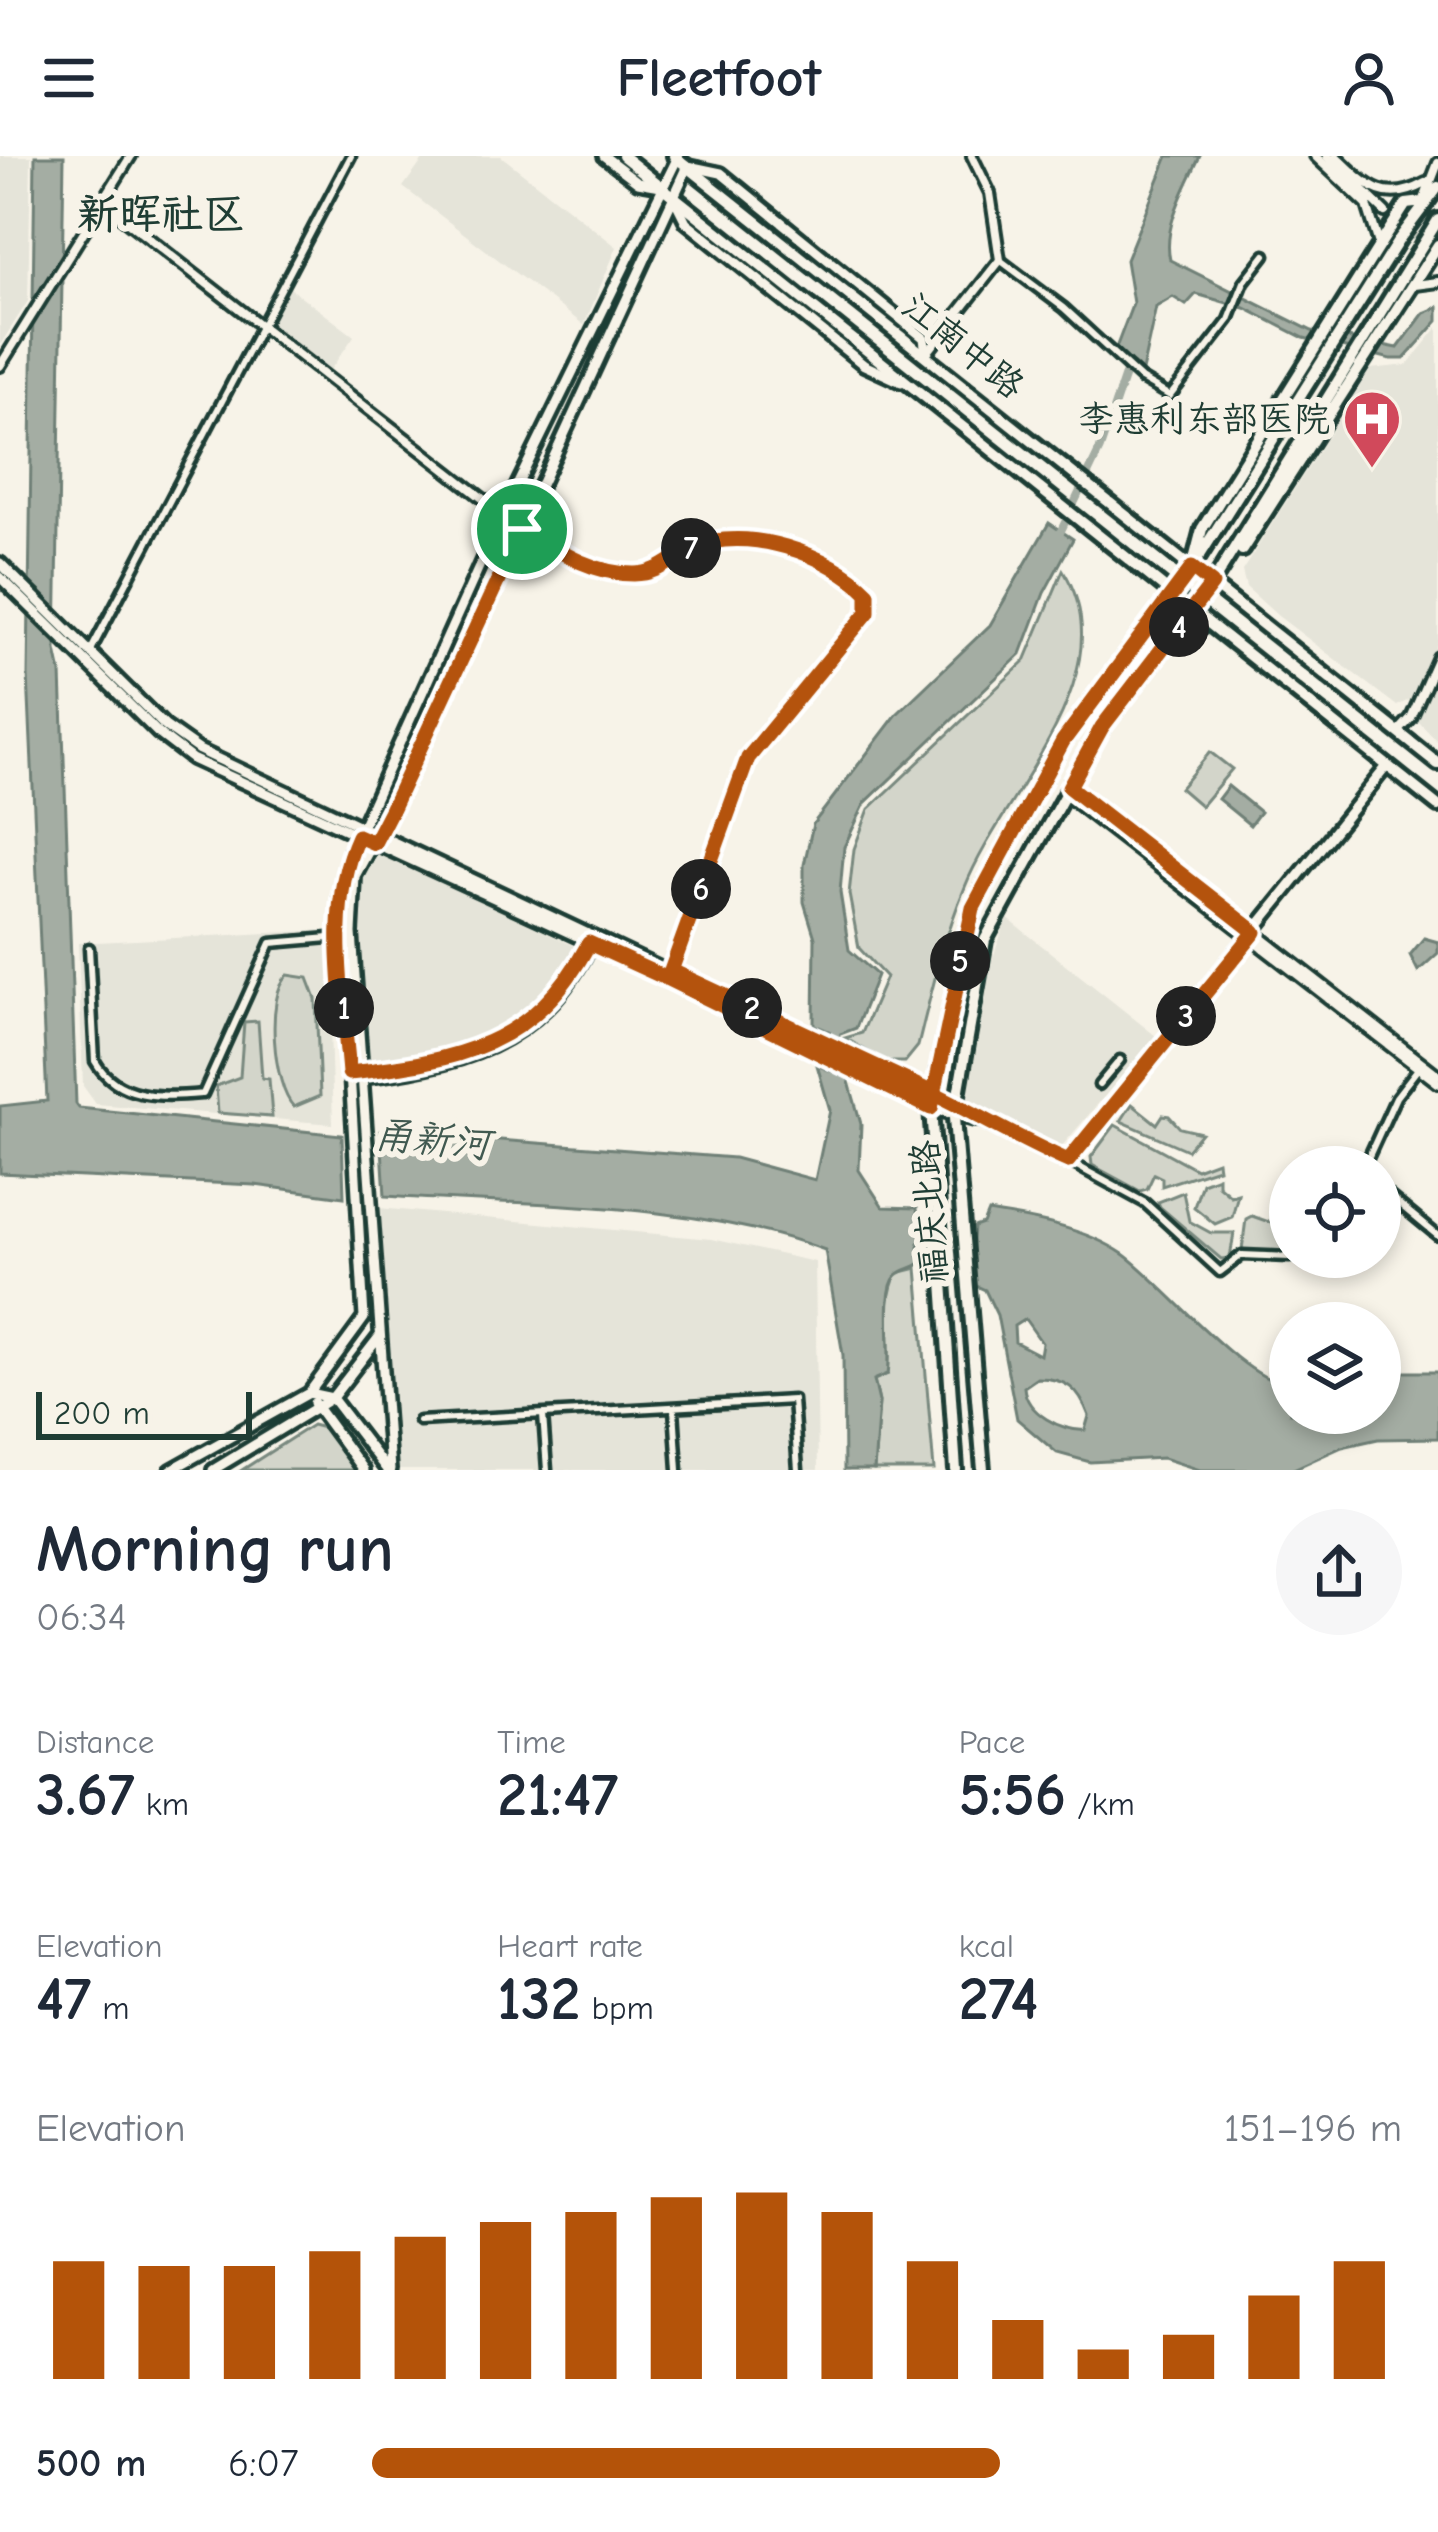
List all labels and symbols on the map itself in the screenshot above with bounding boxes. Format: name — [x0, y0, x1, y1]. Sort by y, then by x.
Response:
district label: 新晖社区 — [77, 190, 245, 239]
street label: 江南中路 — [894, 285, 1032, 407]
hospital icon: 李惠利东部医院 — [1341, 388, 1403, 470]
place label: 李惠利东部医院 — [1078, 399, 1330, 440]
pin — [471, 478, 573, 580]
pin: 7 — [661, 518, 721, 578]
pin: 4 — [1149, 597, 1209, 657]
pin: 6 — [671, 859, 731, 919]
pin: 5 — [930, 931, 990, 991]
pin: 1 — [314, 978, 374, 1038]
pin: 2 — [722, 978, 782, 1038]
pin: 3 — [1156, 986, 1216, 1046]
water label: 甬新河 — [372, 1112, 498, 1168]
street label: 福庆北路 — [905, 1139, 955, 1285]
scale bar — [36, 1386, 252, 1439]

